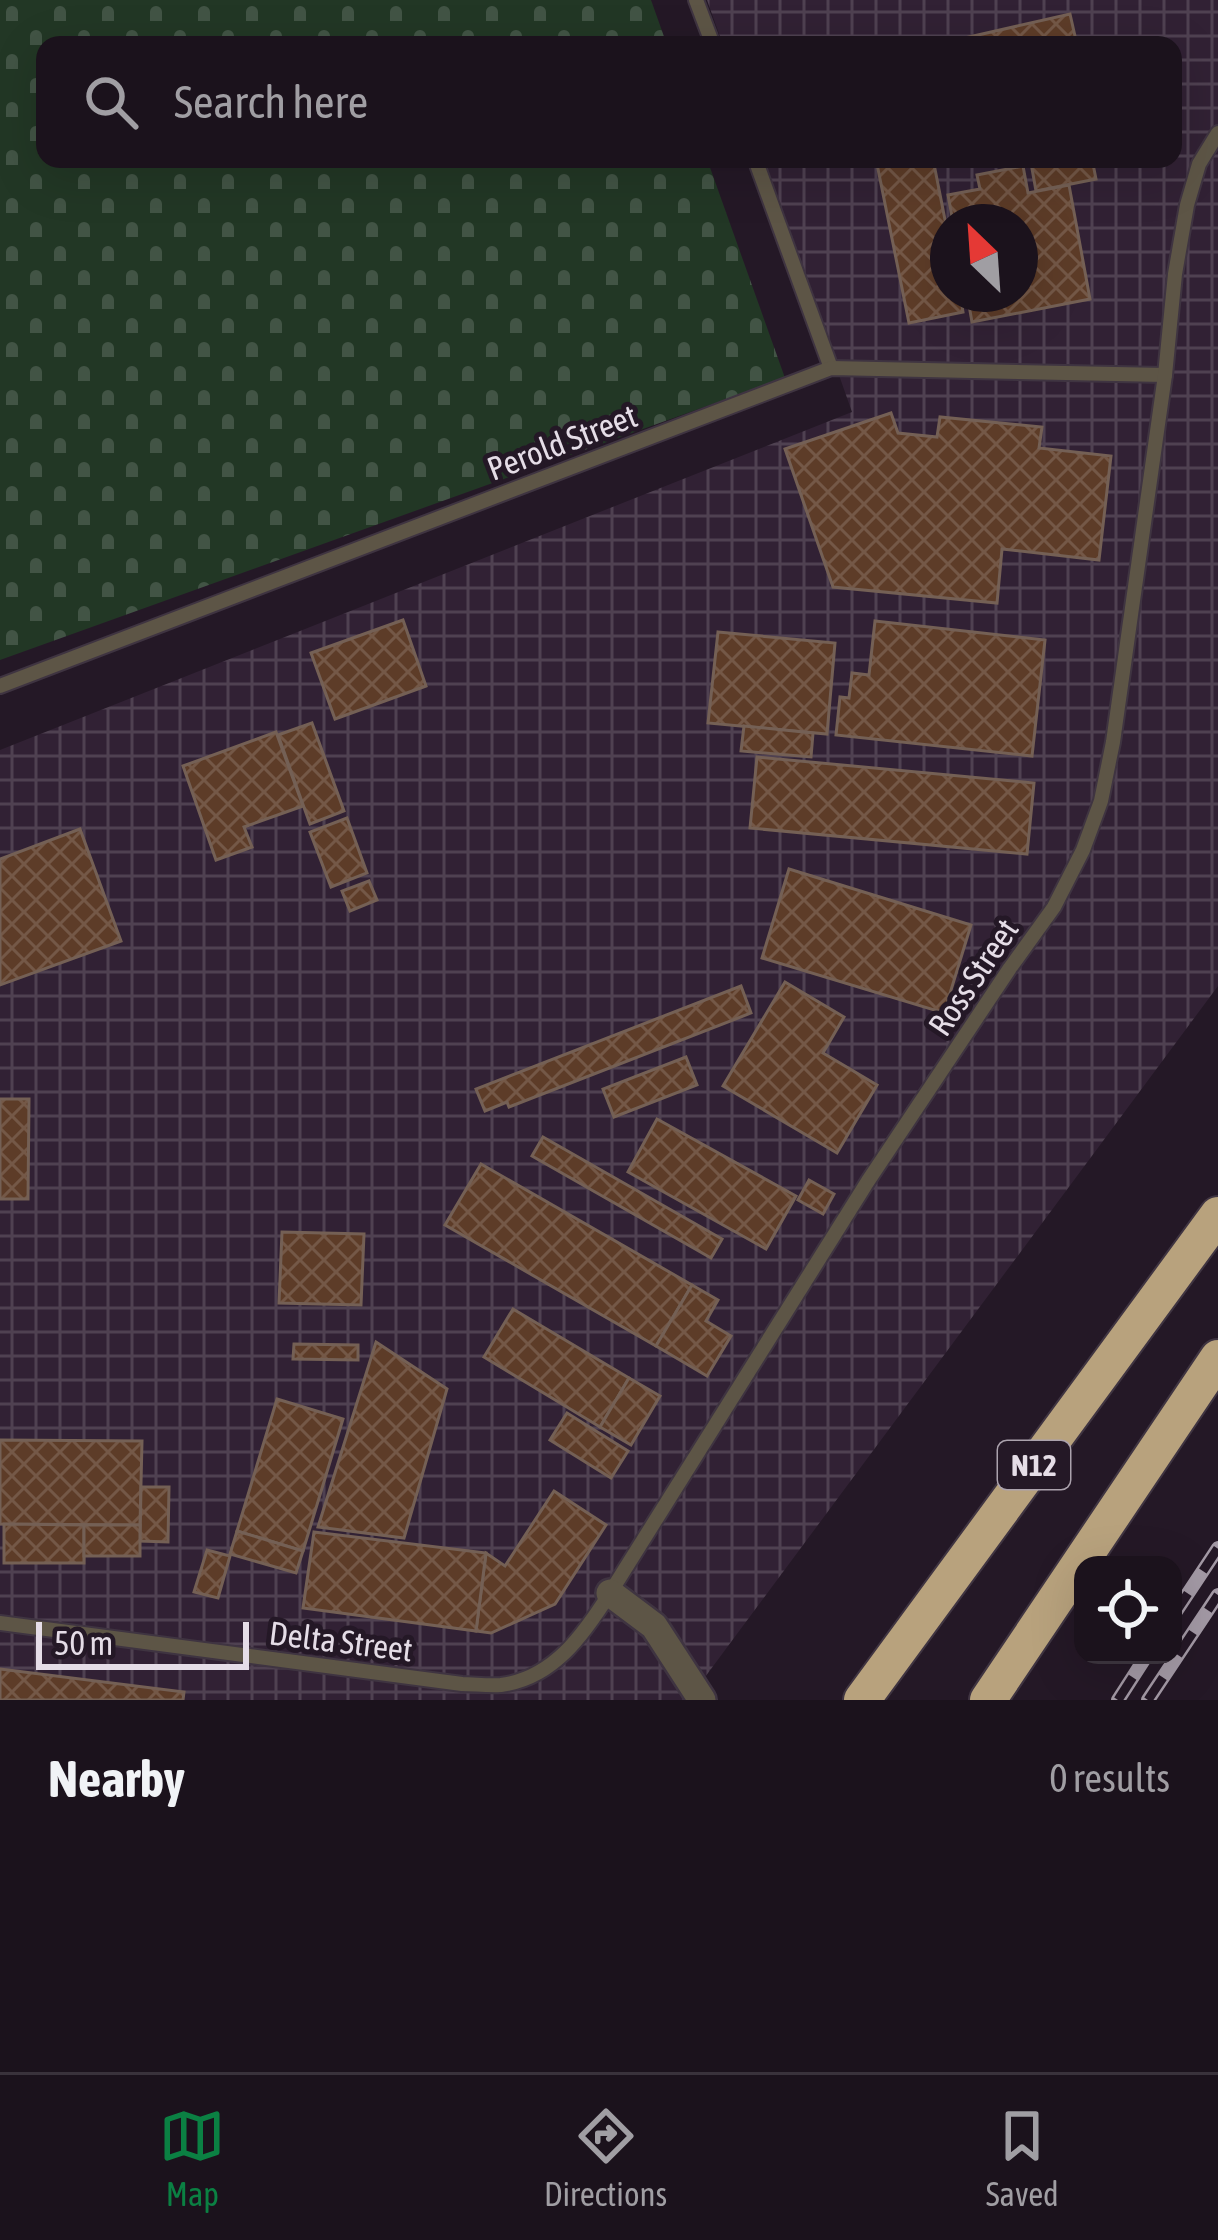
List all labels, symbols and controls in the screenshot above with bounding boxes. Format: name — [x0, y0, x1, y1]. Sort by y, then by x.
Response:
search box — [36, 36, 1182, 168]
icon: search — [78, 69, 144, 135]
text: Search here — [174, 76, 368, 128]
north arrow — [930, 204, 1038, 312]
street label: Perold Street — [482, 396, 642, 488]
street label: Ross Street — [920, 912, 1026, 1042]
road number: N12 — [998, 1441, 1070, 1489]
map controls — [1074, 1556, 1182, 1664]
button: locate — [1074, 1556, 1182, 1664]
street label: Delta Street — [267, 1613, 415, 1669]
scale bar — [36, 1616, 249, 1669]
text: 50 m — [54, 1624, 113, 1662]
text: Nearby — [48, 1749, 185, 1808]
text: 0 results — [1049, 1756, 1170, 1800]
tab: Map — [159, 2103, 225, 2213]
tab: Directions — [544, 2103, 667, 2213]
tab: Saved — [986, 2103, 1059, 2213]

